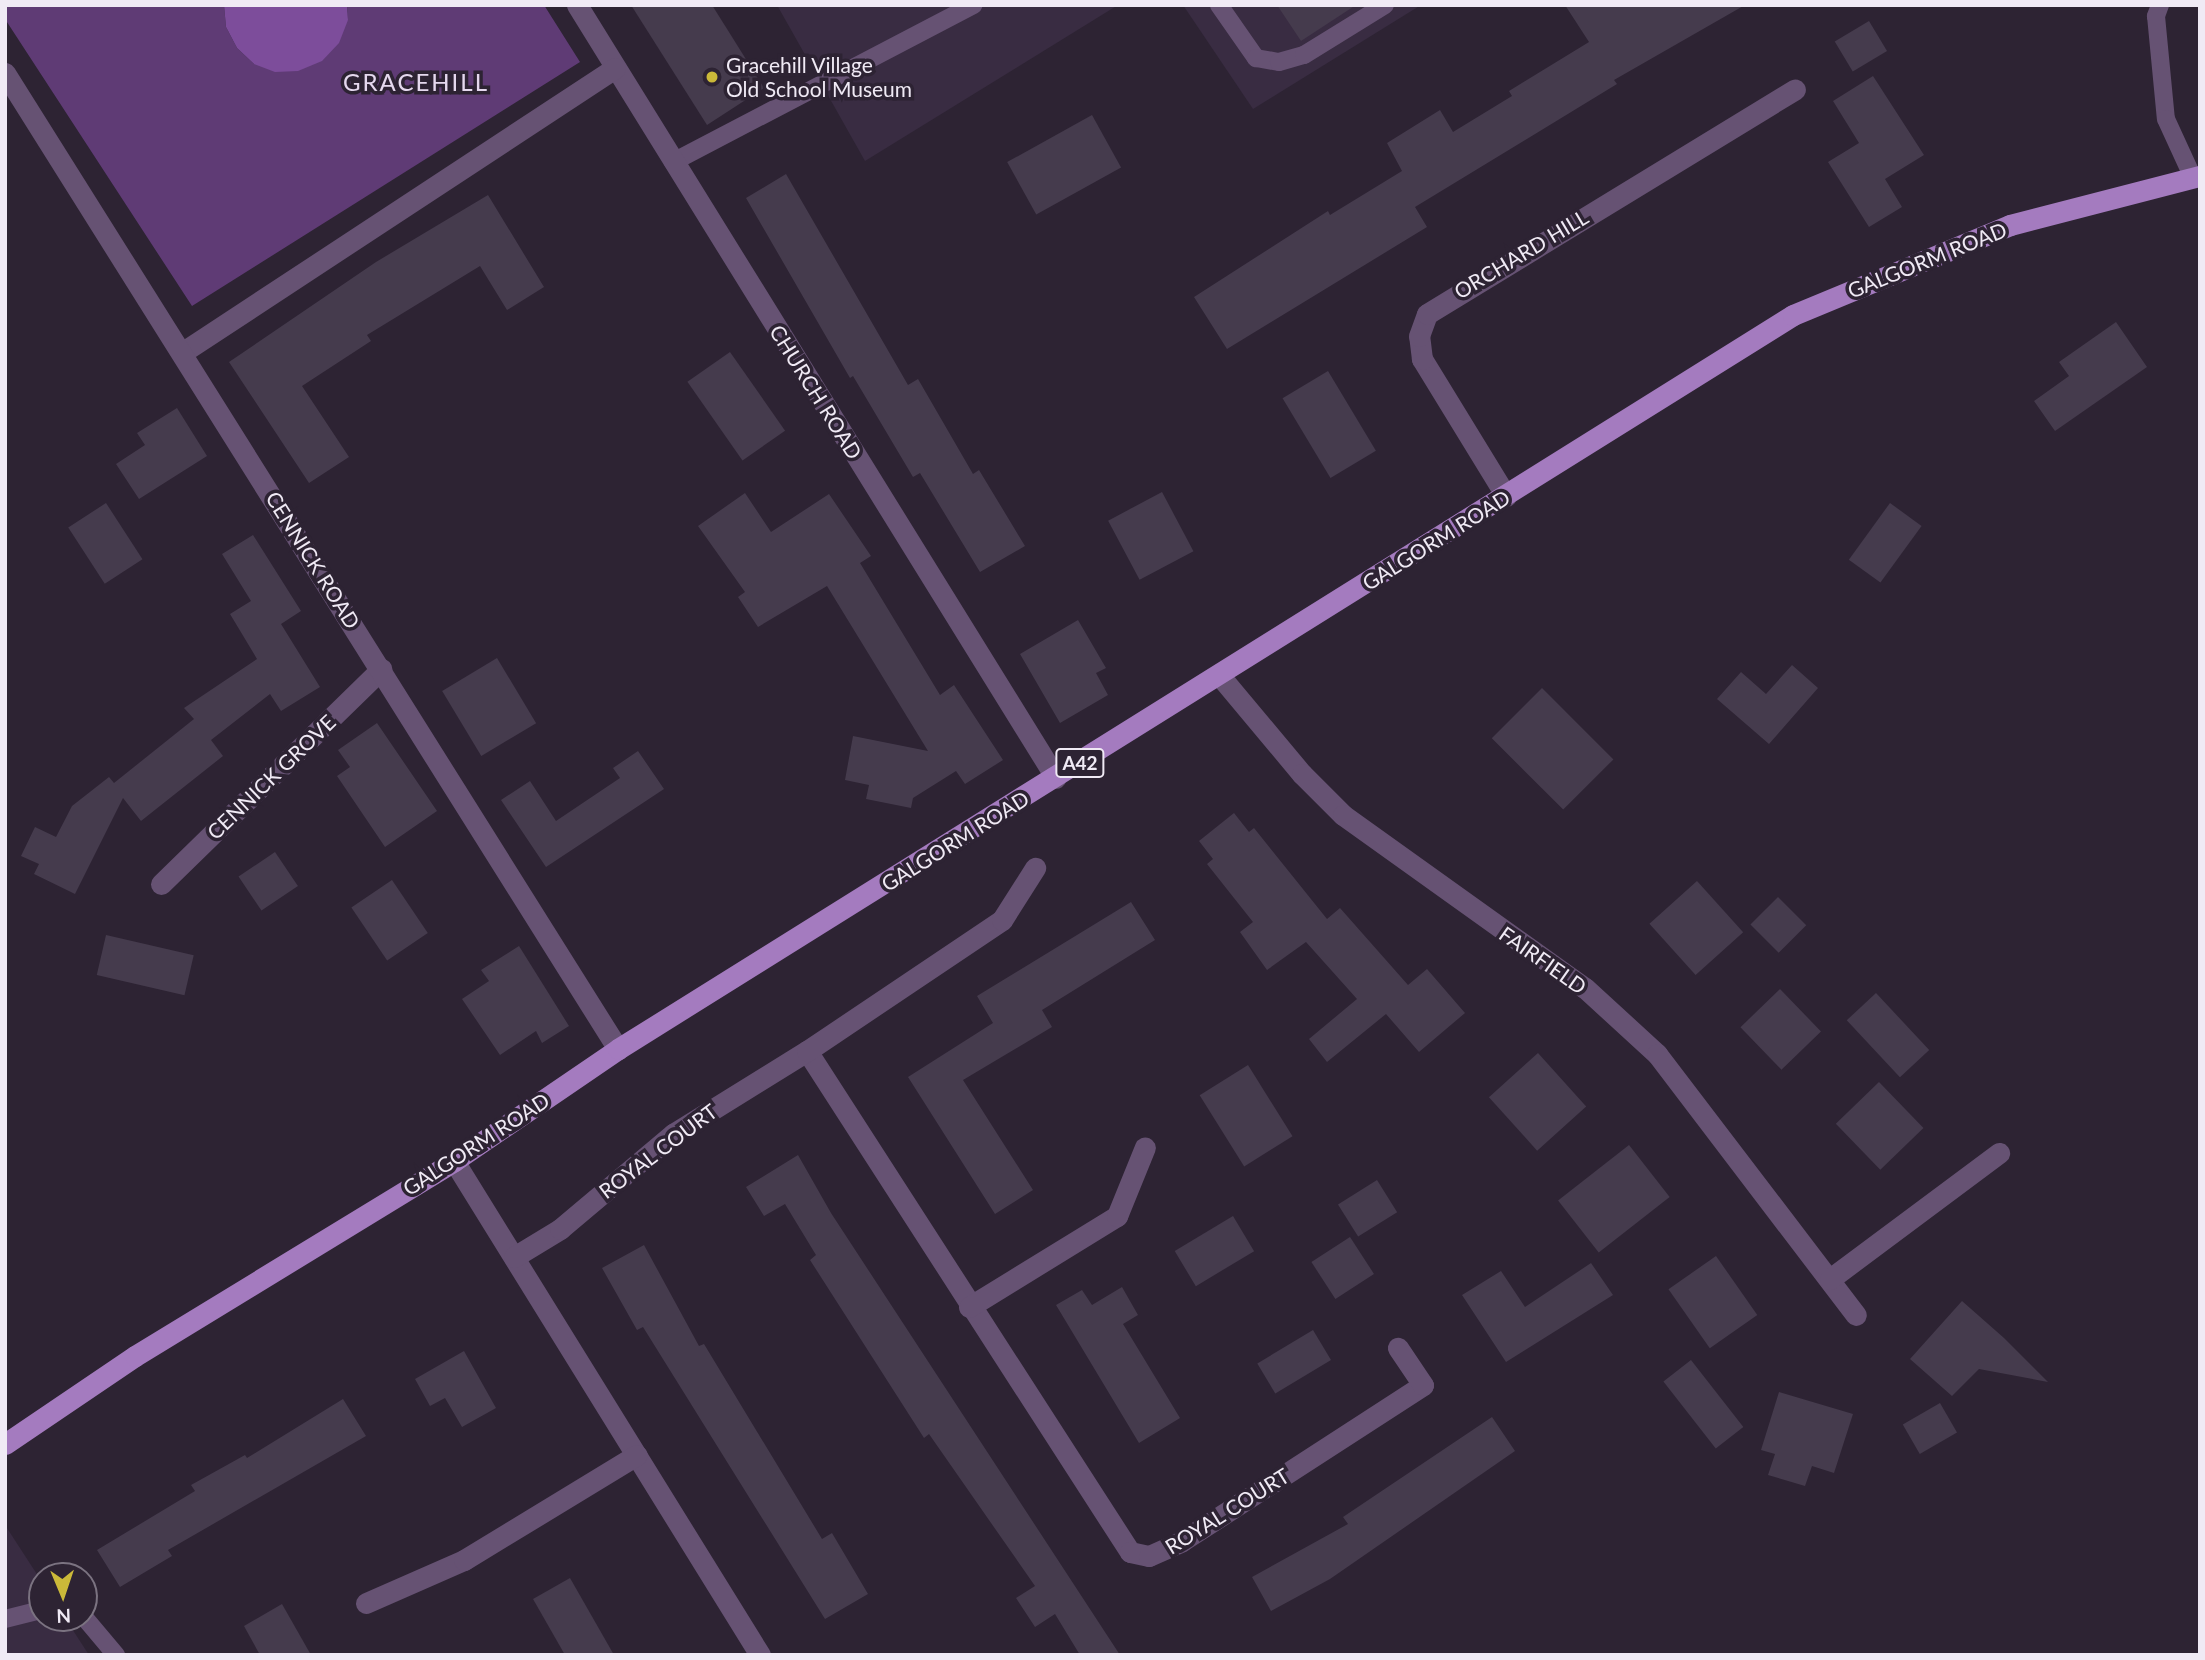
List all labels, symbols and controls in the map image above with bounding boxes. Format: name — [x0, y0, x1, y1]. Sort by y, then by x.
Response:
place label: Gracehill Village Old School Museum — [726, 52, 912, 102]
district label: GRACEHILL — [344, 68, 488, 96]
marker: Gracehill Village Old School Museum — [704, 69, 720, 85]
street label: ORCHARD HILL — [1449, 204, 1593, 304]
street label: GALGORM ROAD — [1844, 217, 2010, 303]
street label: CHURCH ROAD — [765, 320, 867, 464]
street label: GALGORM ROAD — [1358, 484, 1514, 596]
street label: CENNICK ROAD — [261, 487, 365, 633]
street label: CENNICK GROVE — [202, 709, 340, 845]
road number: A42 — [1054, 748, 1106, 778]
street label: GALGORM ROAD — [877, 785, 1033, 897]
street label: FAIRFIELD — [1495, 921, 1591, 999]
street label: GALGORM ROAD — [398, 1087, 554, 1201]
street label: ROYAL COURT — [594, 1098, 722, 1204]
street label: ROYAL COURT — [1160, 1463, 1294, 1559]
north arrow — [28, 1562, 98, 1632]
text: N — [56, 1605, 71, 1628]

